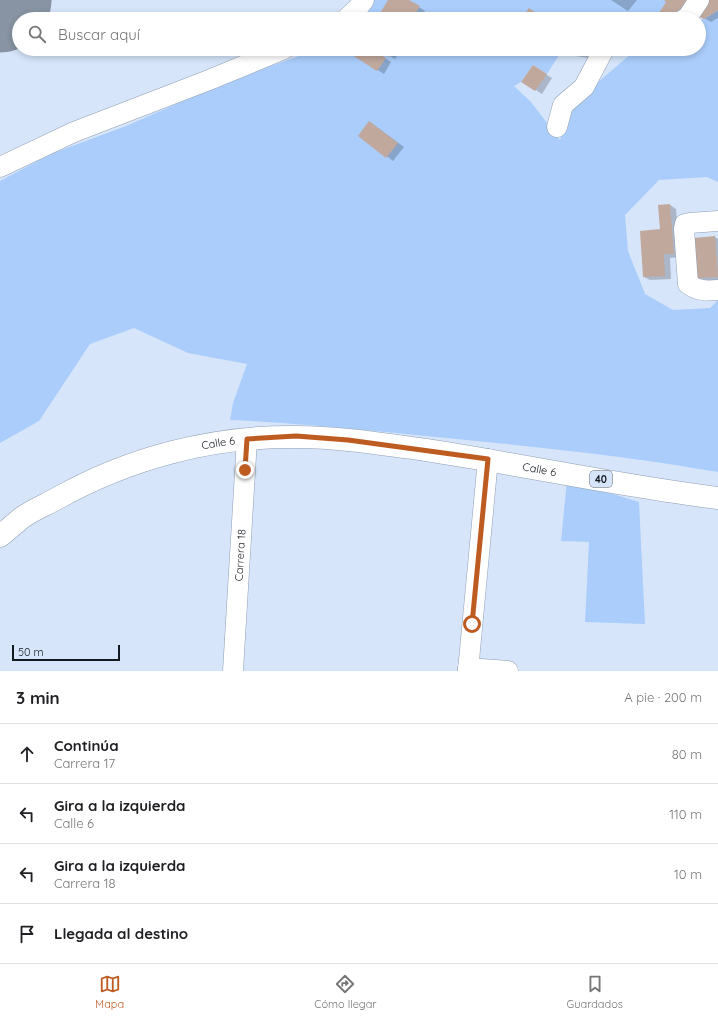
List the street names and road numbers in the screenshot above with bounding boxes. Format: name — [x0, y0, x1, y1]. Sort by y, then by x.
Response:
street label: Calle 6 — [200, 433, 236, 452]
street label: Calle 6 — [522, 459, 558, 479]
road number: 40 — [590, 471, 612, 487]
street label: Carrera 18 — [231, 529, 249, 582]

